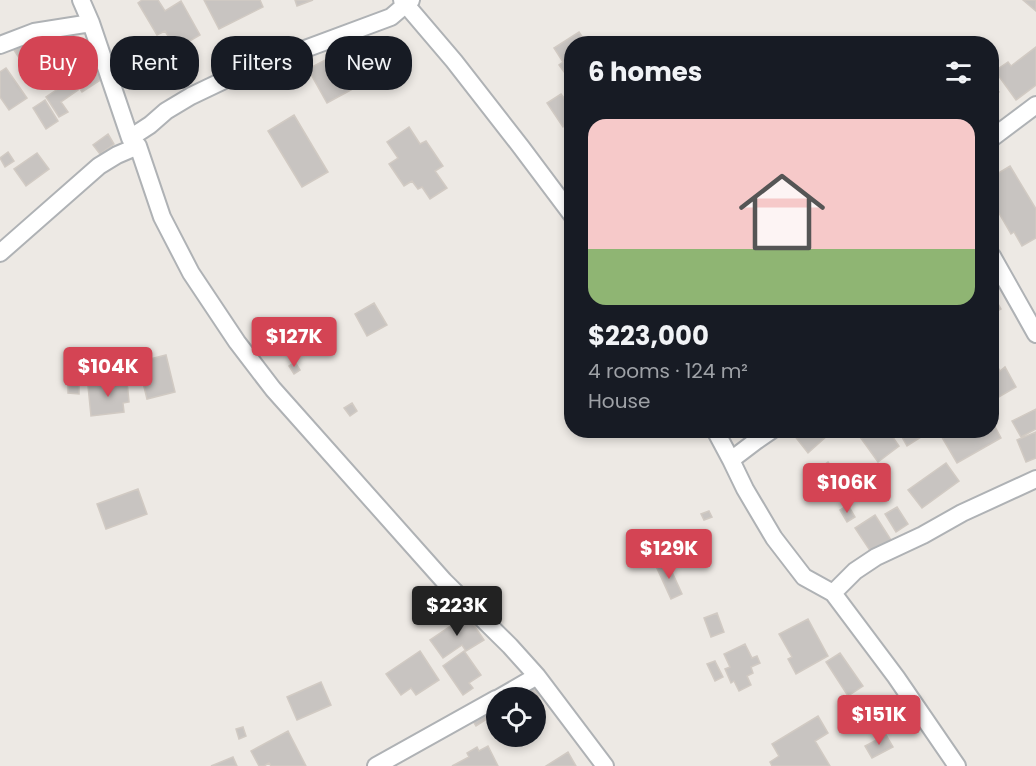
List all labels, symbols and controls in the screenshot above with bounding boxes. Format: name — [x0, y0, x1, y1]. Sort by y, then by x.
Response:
chip: Buy — [18, 36, 98, 90]
chip: Rent — [110, 36, 199, 90]
chip: Filters — [211, 36, 313, 90]
chip: New — [325, 36, 412, 90]
text: 6 homes — [588, 54, 702, 90]
icon: filters — [942, 56, 975, 89]
icon: home — [728, 158, 836, 266]
pin: $127K — [252, 317, 336, 368]
text: $223,000 — [588, 318, 709, 354]
text: $127K — [266, 322, 322, 350]
pin: $104K — [66, 347, 150, 398]
text: $104K — [77, 352, 139, 380]
text: 4 rooms · 124 m² — [588, 357, 748, 385]
text: House — [588, 387, 650, 415]
pin: $106K — [805, 463, 889, 514]
text: $106K — [817, 468, 877, 496]
pin: $129K — [627, 529, 711, 580]
text: $129K — [640, 534, 698, 562]
pin: $223K — [415, 586, 499, 637]
text: $223K — [426, 591, 488, 619]
map controls — [486, 687, 546, 747]
button: locate — [486, 687, 546, 747]
pin: $151K — [837, 695, 921, 746]
text: $151K — [851, 700, 907, 728]

